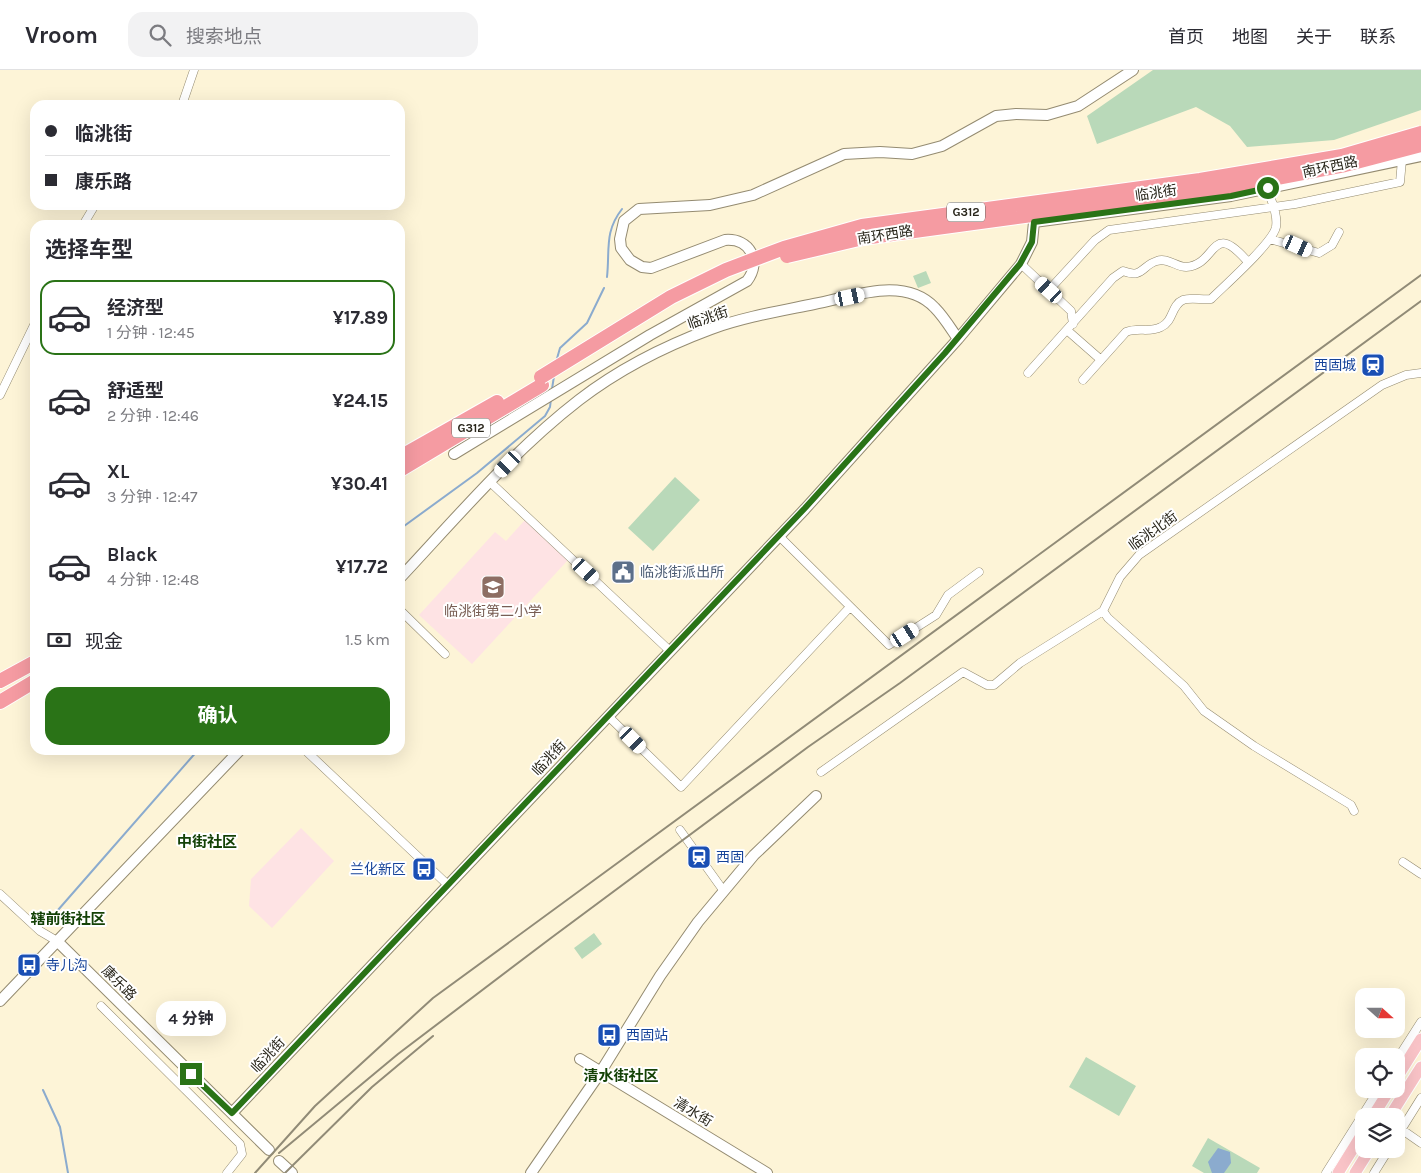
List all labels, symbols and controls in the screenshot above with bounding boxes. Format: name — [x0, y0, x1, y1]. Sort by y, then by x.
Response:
search box — [128, 12, 478, 57]
text: Vroom — [25, 21, 98, 49]
icon: search — [146, 21, 174, 49]
text: 搜索地点 — [186, 26, 262, 48]
text: 首页 — [1168, 26, 1204, 48]
text: 地图 — [1232, 26, 1268, 48]
text: 关于 — [1296, 26, 1332, 48]
text: 联系 — [1360, 26, 1396, 48]
text: 临洮街 — [75, 123, 132, 145]
street label: 南环西路 — [1301, 153, 1359, 181]
text: 康乐路 — [75, 171, 132, 193]
route start — [1257, 177, 1279, 199]
street label: 临洮街 — [1134, 182, 1178, 204]
road number: G312 — [947, 202, 985, 222]
street label: 南环西路 — [856, 222, 914, 248]
car — [1281, 233, 1314, 259]
text: 选择车型 — [45, 237, 133, 263]
car — [1032, 274, 1065, 306]
car — [833, 287, 866, 307]
icon: car — [47, 295, 92, 340]
text: 经济型 — [107, 297, 164, 319]
street label: 临洮街 — [685, 303, 731, 333]
text: ¥17.89 — [333, 307, 388, 329]
text: 1 分钟 · 12:45 — [107, 323, 195, 342]
station icon: 西固城 — [1360, 352, 1386, 378]
place label: 西固城 — [1314, 357, 1356, 374]
icon: car — [47, 378, 92, 423]
text: 舒适型 — [107, 380, 164, 402]
text: ¥24.15 — [332, 390, 388, 412]
text: 2 分钟 · 12:46 — [107, 406, 199, 425]
road number: G312 — [452, 418, 490, 438]
car — [492, 448, 523, 480]
icon: car — [47, 461, 92, 506]
text: XL — [107, 461, 129, 483]
text: ¥30.41 — [331, 473, 388, 495]
text: 3 分钟 · 12:47 — [107, 487, 197, 506]
street label: 临洮北街 — [1125, 508, 1181, 554]
icon: car — [47, 544, 92, 589]
text: Black — [107, 544, 158, 566]
car — [569, 555, 602, 587]
text: ¥17.72 — [336, 556, 388, 578]
public building icon: 临洮街派出所 — [610, 559, 636, 585]
place label: 临洮街派出所 — [640, 564, 724, 581]
text: 4 分钟 · 12:48 — [107, 570, 199, 589]
school or university icon: 临洮街第二小学 — [480, 574, 506, 600]
place label: 临洮街第二小学 — [444, 603, 542, 620]
car — [888, 621, 921, 649]
icon: cash — [45, 626, 73, 654]
text: 1.5 km — [345, 630, 390, 649]
text: 现金 — [85, 631, 123, 653]
button: 确认 — [45, 687, 390, 745]
car — [617, 724, 648, 756]
street label: 临洮街 — [528, 737, 570, 779]
district label: 中街社区 — [177, 833, 237, 851]
station icon: 西固 — [686, 844, 712, 870]
place label: 西固 — [716, 849, 744, 866]
bus stop icon: 兰化新区 — [411, 856, 437, 882]
place label: 兰化新区 — [350, 861, 406, 878]
district label: 辖前街社区 — [30, 910, 106, 928]
bus stop icon: 寺儿沟 — [16, 952, 42, 978]
place label: 寺儿沟 — [46, 957, 88, 974]
street label: 康乐路 — [98, 962, 140, 1004]
north arrow — [1355, 988, 1405, 1038]
map controls — [1355, 988, 1405, 1158]
callout: 4 分钟 — [156, 1002, 226, 1036]
text: 4 分钟 — [168, 1009, 214, 1028]
bus stop icon: 西固站 — [596, 1022, 622, 1048]
place label: 西固站 — [626, 1027, 668, 1044]
street label: 临洮街 — [247, 1034, 289, 1076]
button: locate — [1355, 1048, 1405, 1098]
route end — [180, 1063, 202, 1085]
district label: 清水街社区 — [583, 1067, 659, 1085]
street label: 清水街 — [671, 1094, 715, 1130]
button: layers — [1355, 1108, 1405, 1158]

